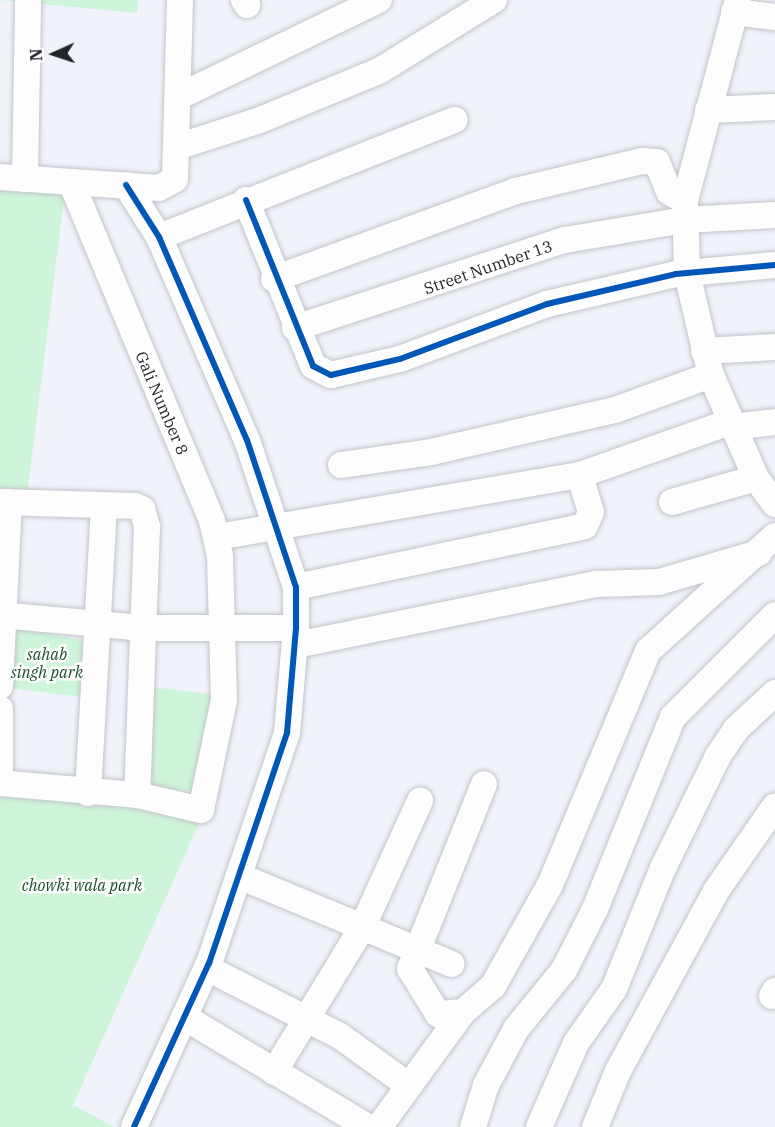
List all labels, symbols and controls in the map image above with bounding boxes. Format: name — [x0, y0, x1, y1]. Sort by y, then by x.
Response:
north arrow — [24, 24, 84, 84]
text: N — [26, 48, 46, 62]
street label: Street Number 13 — [421, 236, 555, 298]
street label: Gali Number 8 — [132, 348, 192, 458]
park label: sahab singh park — [11, 644, 83, 682]
park label: chowki wala park — [22, 875, 142, 895]

